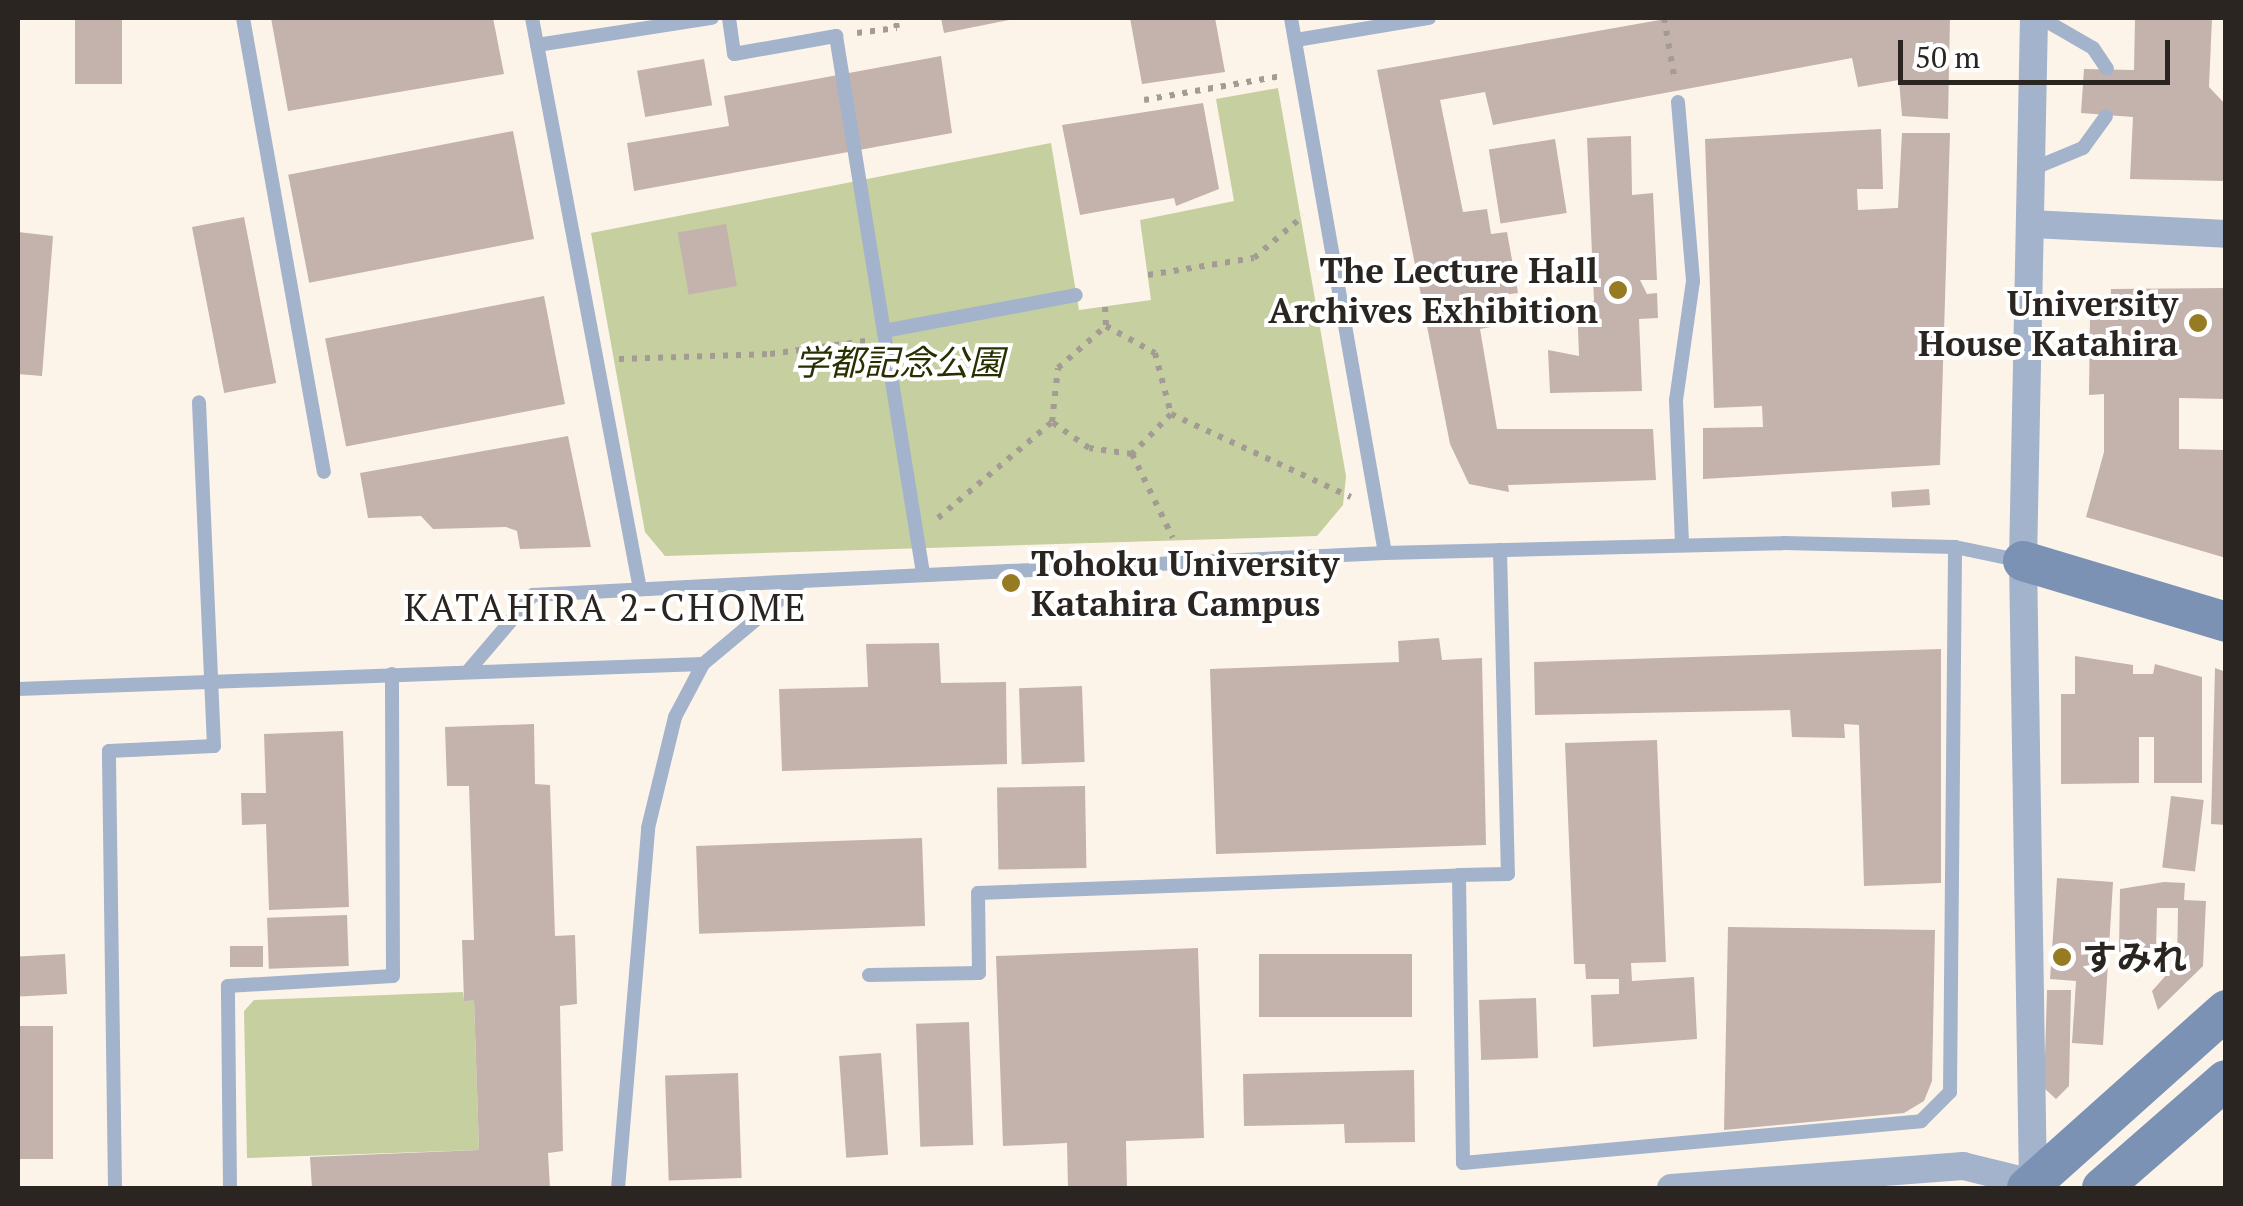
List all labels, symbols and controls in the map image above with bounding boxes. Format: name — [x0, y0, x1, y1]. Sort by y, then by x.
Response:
scale bar — [1903, 20, 2176, 82]
text: 50 m — [1915, 37, 1980, 77]
place label: The Lecture Hall Archives Exhibition — [1268, 249, 1598, 331]
marker: The Lecture Hall Archives Exhibition — [1607, 279, 1629, 301]
place label: University House Katahira — [1918, 282, 2178, 364]
marker: University House Katahira — [2187, 312, 2209, 334]
park label: 学都記念公園 — [794, 341, 1004, 383]
place label: Tohoku University Katahira Campus — [1031, 542, 1339, 624]
marker: Tohoku University Katahira Campus — [1000, 572, 1022, 594]
district label: KATAHIRA 2-CHOME — [403, 585, 809, 631]
place label: すみれ — [2082, 936, 2187, 978]
marker: すみれ — [2051, 946, 2073, 968]

